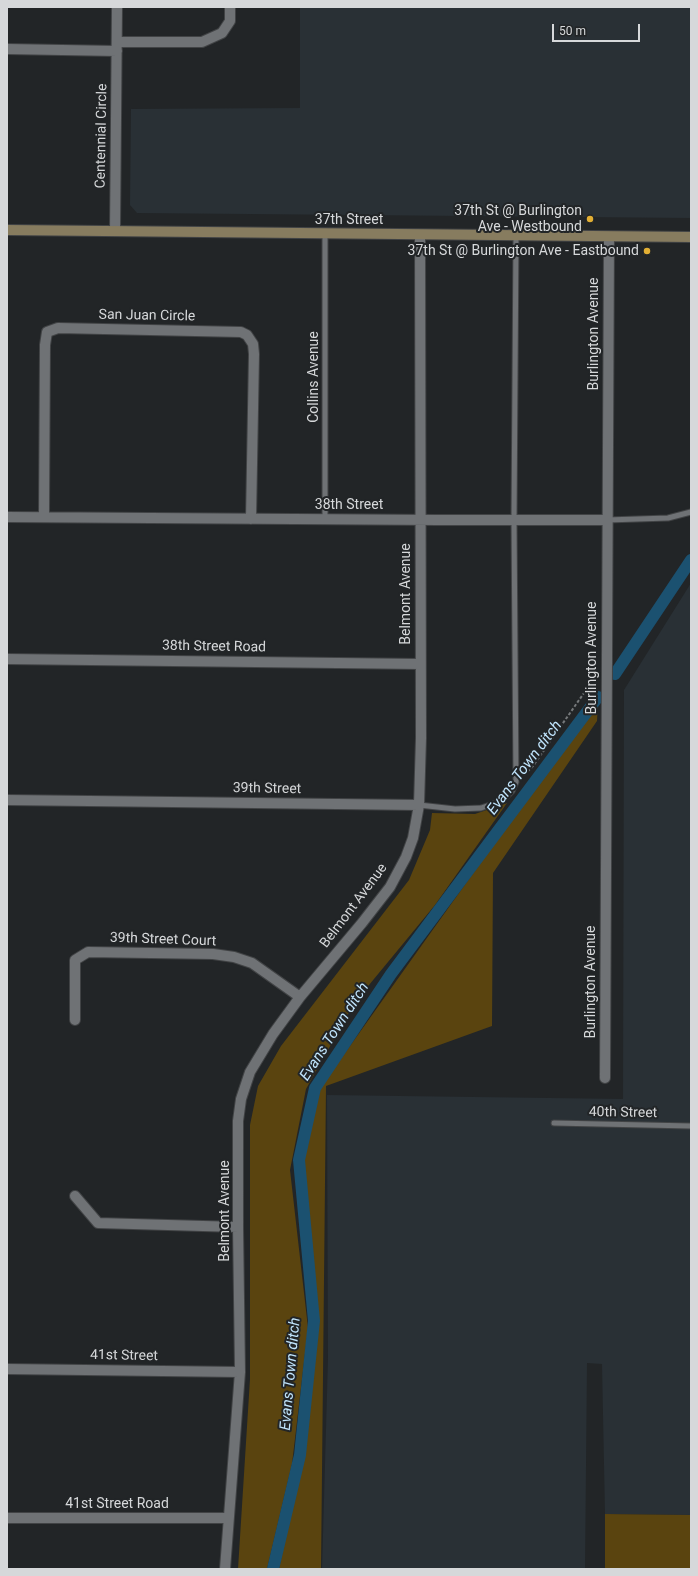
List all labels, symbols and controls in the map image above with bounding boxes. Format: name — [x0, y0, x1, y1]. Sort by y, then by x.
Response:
scale bar — [554, 16, 642, 42]
text: 50 m — [559, 24, 586, 38]
street label: Centennial Circle — [93, 83, 111, 189]
place label: 37th St @ Burlington Ave - Westbound — [454, 203, 582, 236]
street label: 37th Street — [315, 212, 383, 228]
marker: 37th St @ Burlington Ave - Westbound — [585, 214, 595, 224]
place label: 37th St @ Burlington Ave - Eastbound — [408, 243, 639, 259]
marker: 37th St @ Burlington Ave - Eastbound — [642, 246, 652, 256]
street label: Burlington Avenue — [586, 278, 602, 390]
street label: San Juan Circle — [99, 307, 195, 325]
street label: Collins Avenue — [306, 331, 322, 423]
street label: 38th Street — [315, 497, 383, 513]
street label: Belmont Avenue — [398, 543, 414, 645]
street label: Burlington Avenue — [584, 602, 600, 714]
street label: 38th Street Road — [162, 638, 266, 656]
water label: Evans Town ditch — [484, 717, 566, 819]
street label: 39th Street — [233, 780, 301, 798]
street label: Belmont Avenue — [317, 860, 391, 952]
street label: Burlington Avenue — [583, 926, 599, 1038]
street label: 39th Street Court — [110, 930, 216, 950]
water label: Evans Town ditch — [297, 980, 373, 1084]
street label: 40th Street — [589, 1104, 657, 1122]
street label: Belmont Avenue — [217, 1160, 233, 1262]
water label: Evans Town ditch — [277, 1317, 305, 1431]
street label: 41st Street — [90, 1347, 158, 1365]
street label: 41st Street Road — [65, 1496, 169, 1512]

